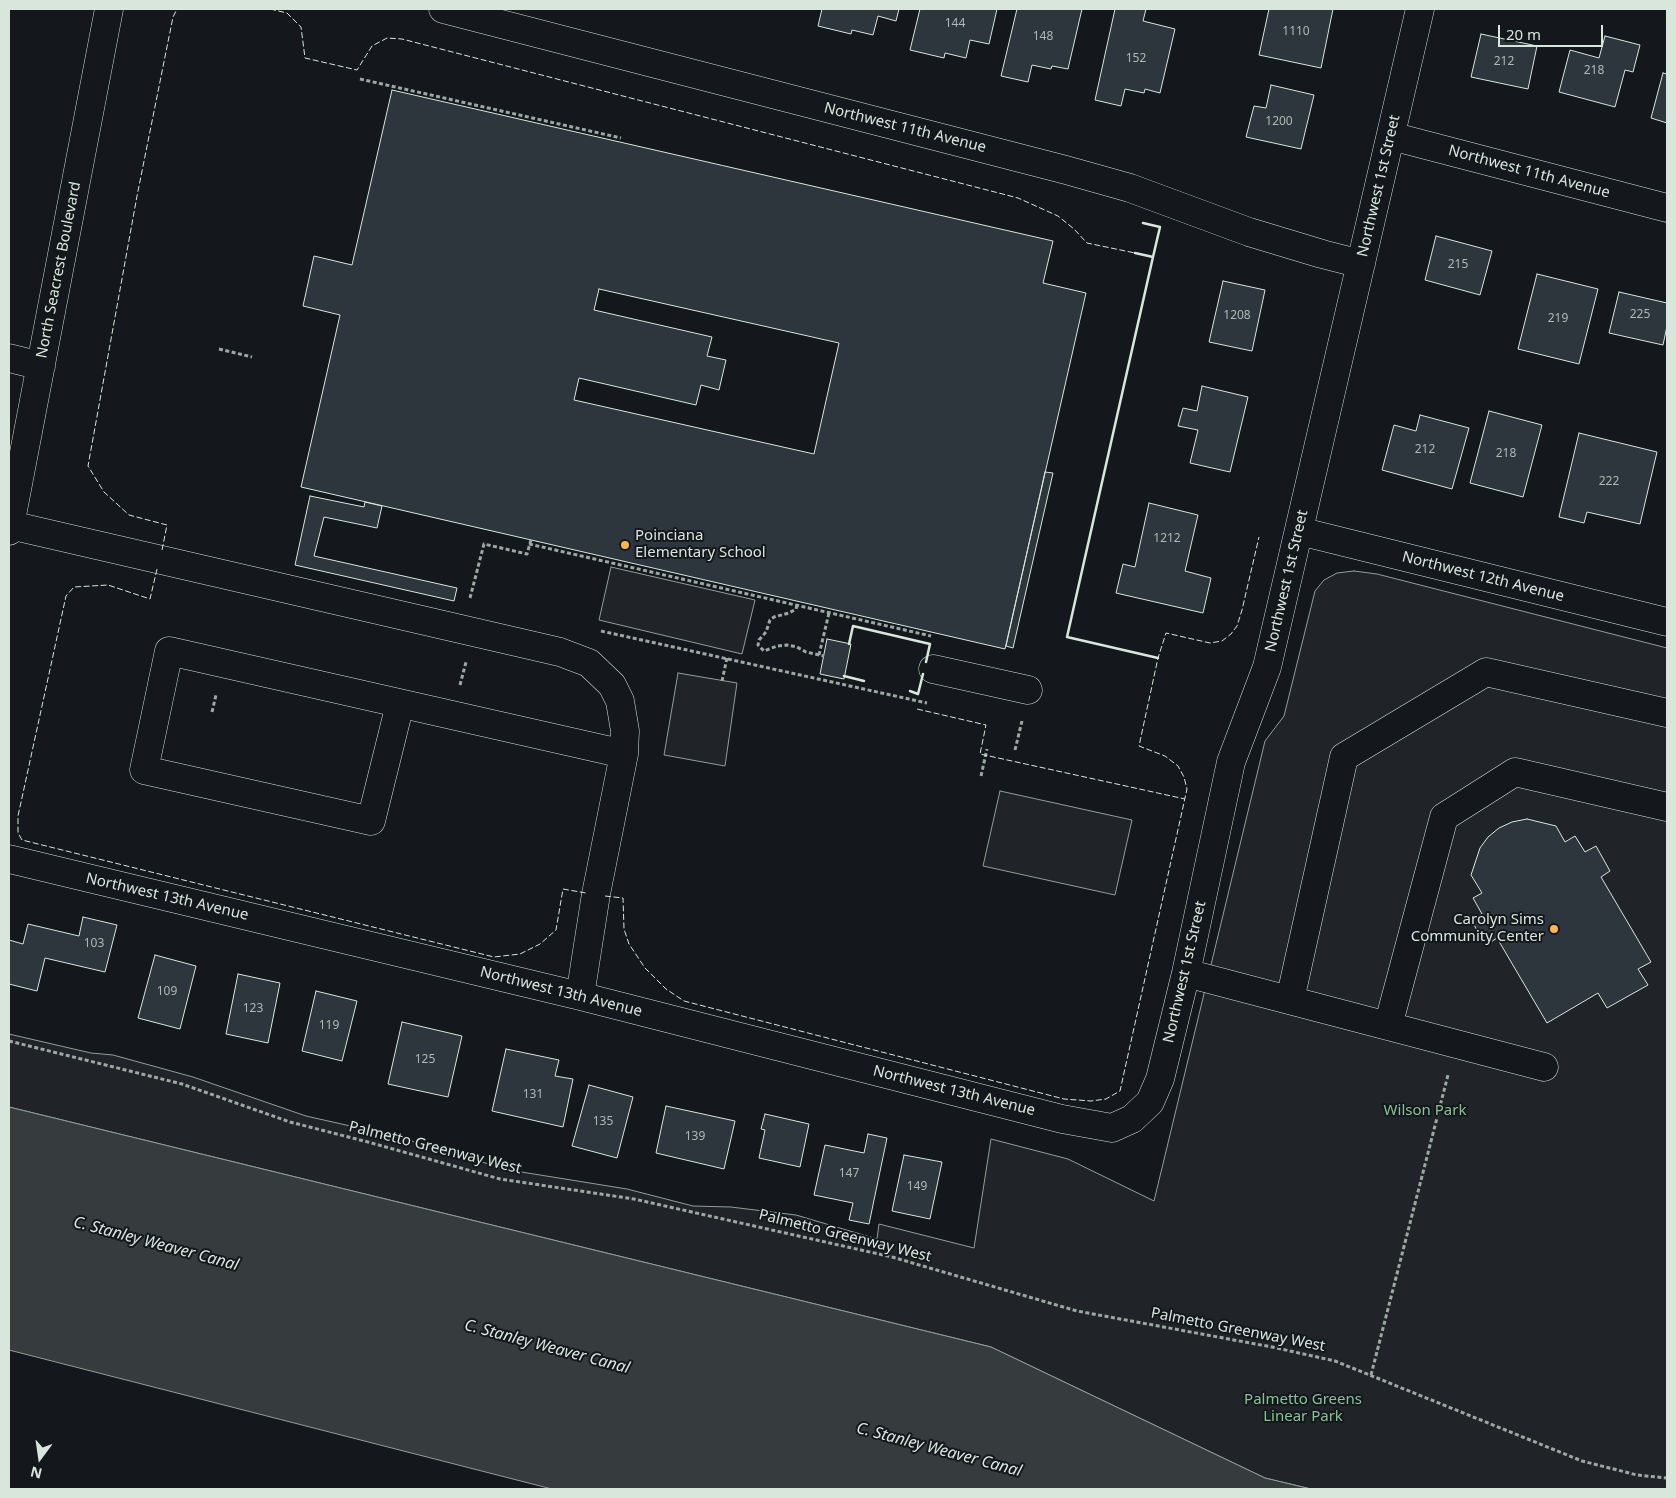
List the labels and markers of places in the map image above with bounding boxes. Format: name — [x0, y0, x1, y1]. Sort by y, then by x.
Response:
place label: Poinciana Elementary School — [635, 527, 766, 562]
marker: Poinciana Elementary School — [619, 539, 631, 551]
place label: Carolyn Sims Community Center — [1411, 911, 1544, 946]
marker: Carolyn Sims Community Center — [1548, 923, 1560, 935]

